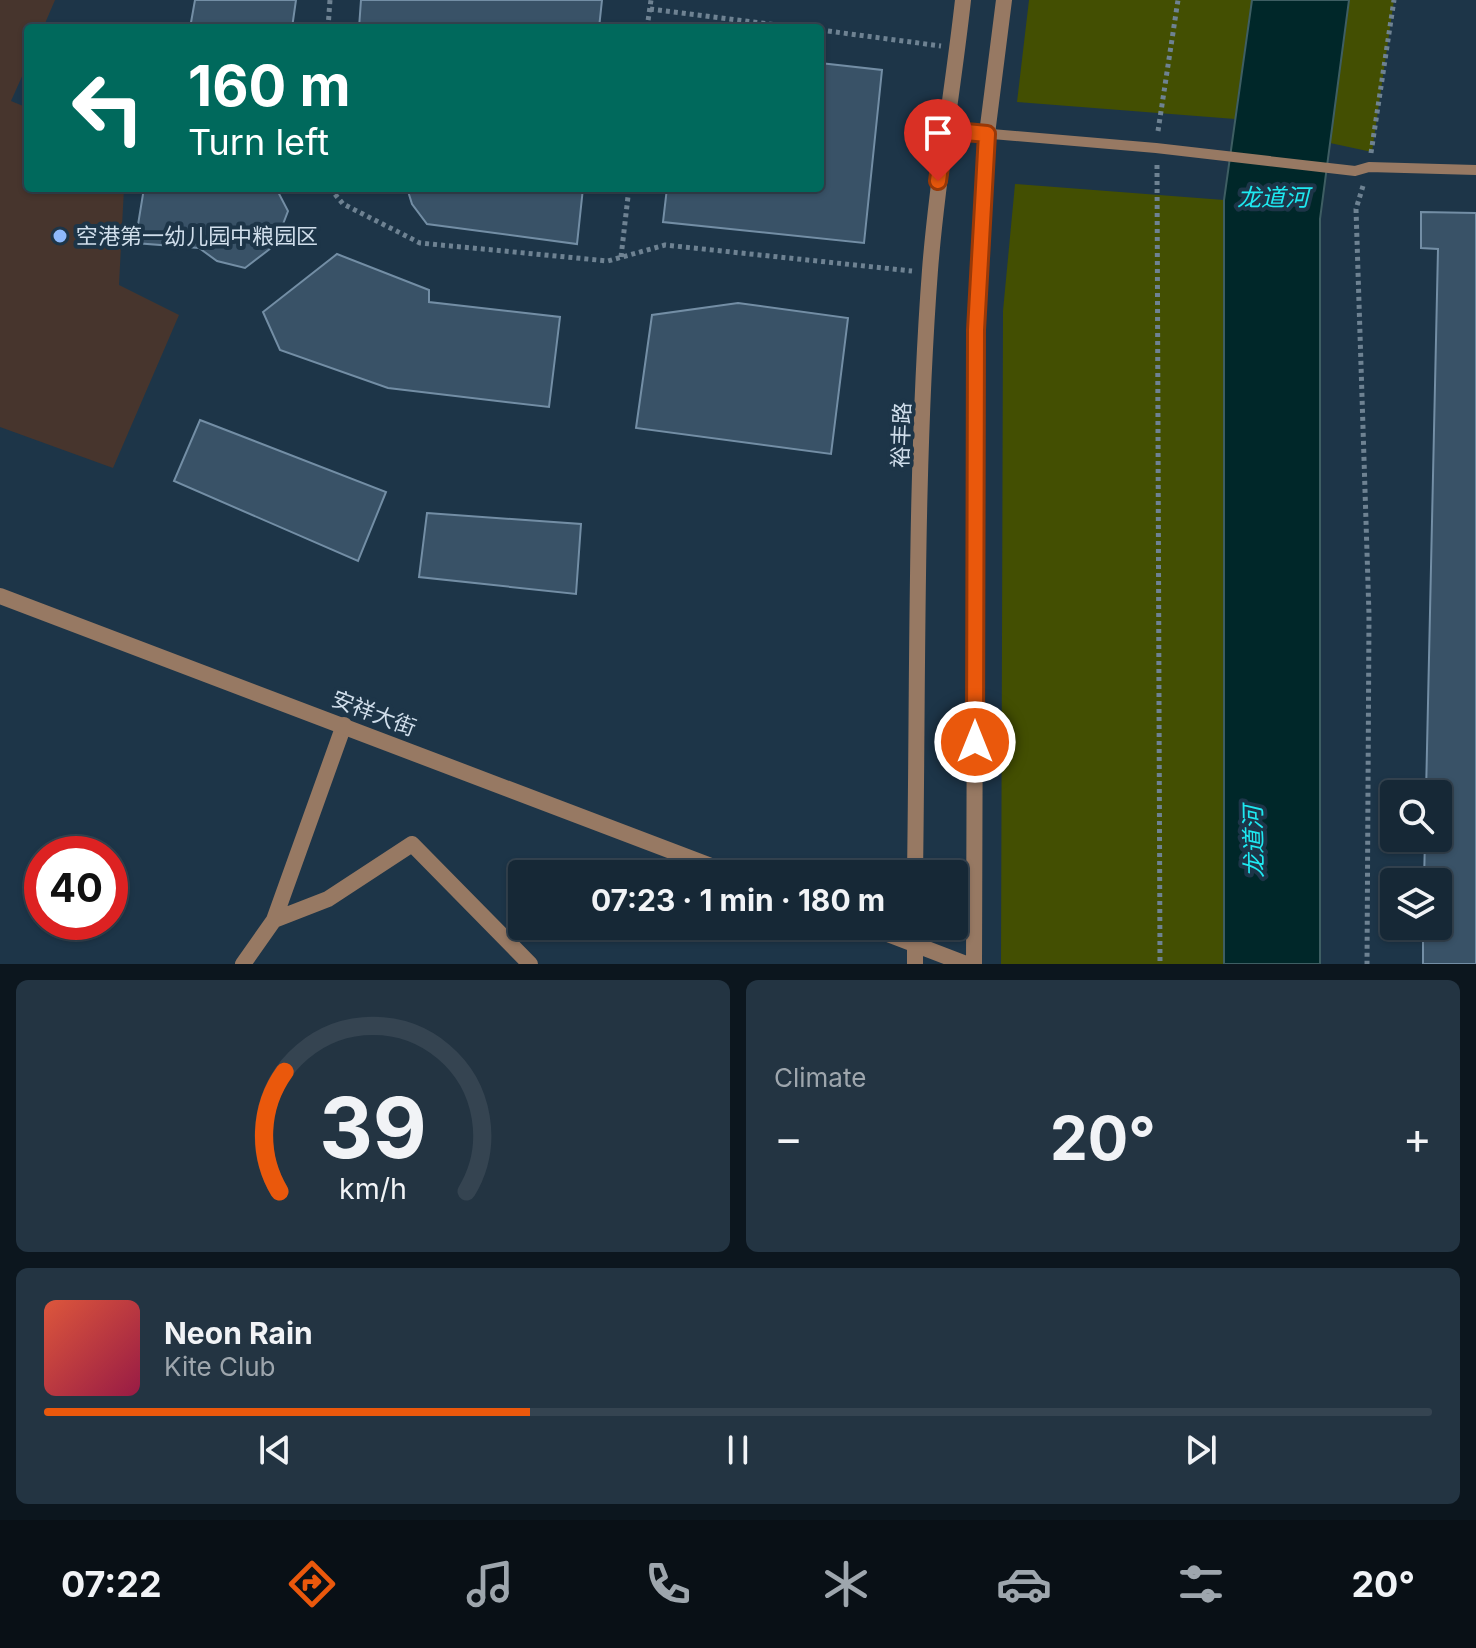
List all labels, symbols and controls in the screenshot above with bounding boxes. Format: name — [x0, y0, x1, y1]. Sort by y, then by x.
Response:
text: 160 m — [188, 52, 351, 120]
icon: left — [56, 56, 160, 160]
pin — [904, 99, 972, 181]
icon: arrive — [916, 111, 960, 155]
text: Turn left — [188, 120, 329, 164]
water label: 龙道河 — [1237, 183, 1313, 212]
place label: 空港第一幼儿园中粮园区 — [76, 223, 318, 249]
marker: 空港第一幼儿园中粮园区 — [51, 227, 69, 245]
street label: 裕丰路 — [887, 402, 915, 468]
street label: 安祥大街 — [328, 685, 420, 741]
position arrow — [933, 700, 1017, 784]
map controls — [1380, 780, 1452, 940]
button: search — [1380, 780, 1452, 852]
water label: 龙道河 — [1238, 802, 1269, 878]
speed limit sign: 40 — [24, 836, 128, 940]
button: layers — [1380, 868, 1452, 940]
text: 07:23 · 1 min · 180 m — [591, 882, 885, 918]
text: Climate — [774, 1062, 866, 1093]
text: 39 — [319, 1077, 427, 1178]
text: 20° — [1050, 1102, 1156, 1174]
text: − — [774, 1111, 803, 1165]
text: + — [1403, 1111, 1432, 1165]
text: km/h — [339, 1171, 407, 1206]
text: Neon Rain — [164, 1315, 313, 1351]
text: Kite Club — [164, 1351, 275, 1382]
icon: previous — [253, 1428, 297, 1472]
icon: pause — [716, 1428, 760, 1472]
icon: next — [1179, 1428, 1223, 1472]
icon: directions — [284, 1556, 340, 1612]
icon: music — [462, 1556, 518, 1612]
icon: phone — [640, 1556, 696, 1612]
icon: climate — [818, 1556, 874, 1612]
icon: car — [996, 1556, 1052, 1612]
icon: filters — [1173, 1556, 1229, 1612]
text: 07:22 — [61, 1562, 162, 1606]
text: 20° — [1351, 1562, 1415, 1606]

